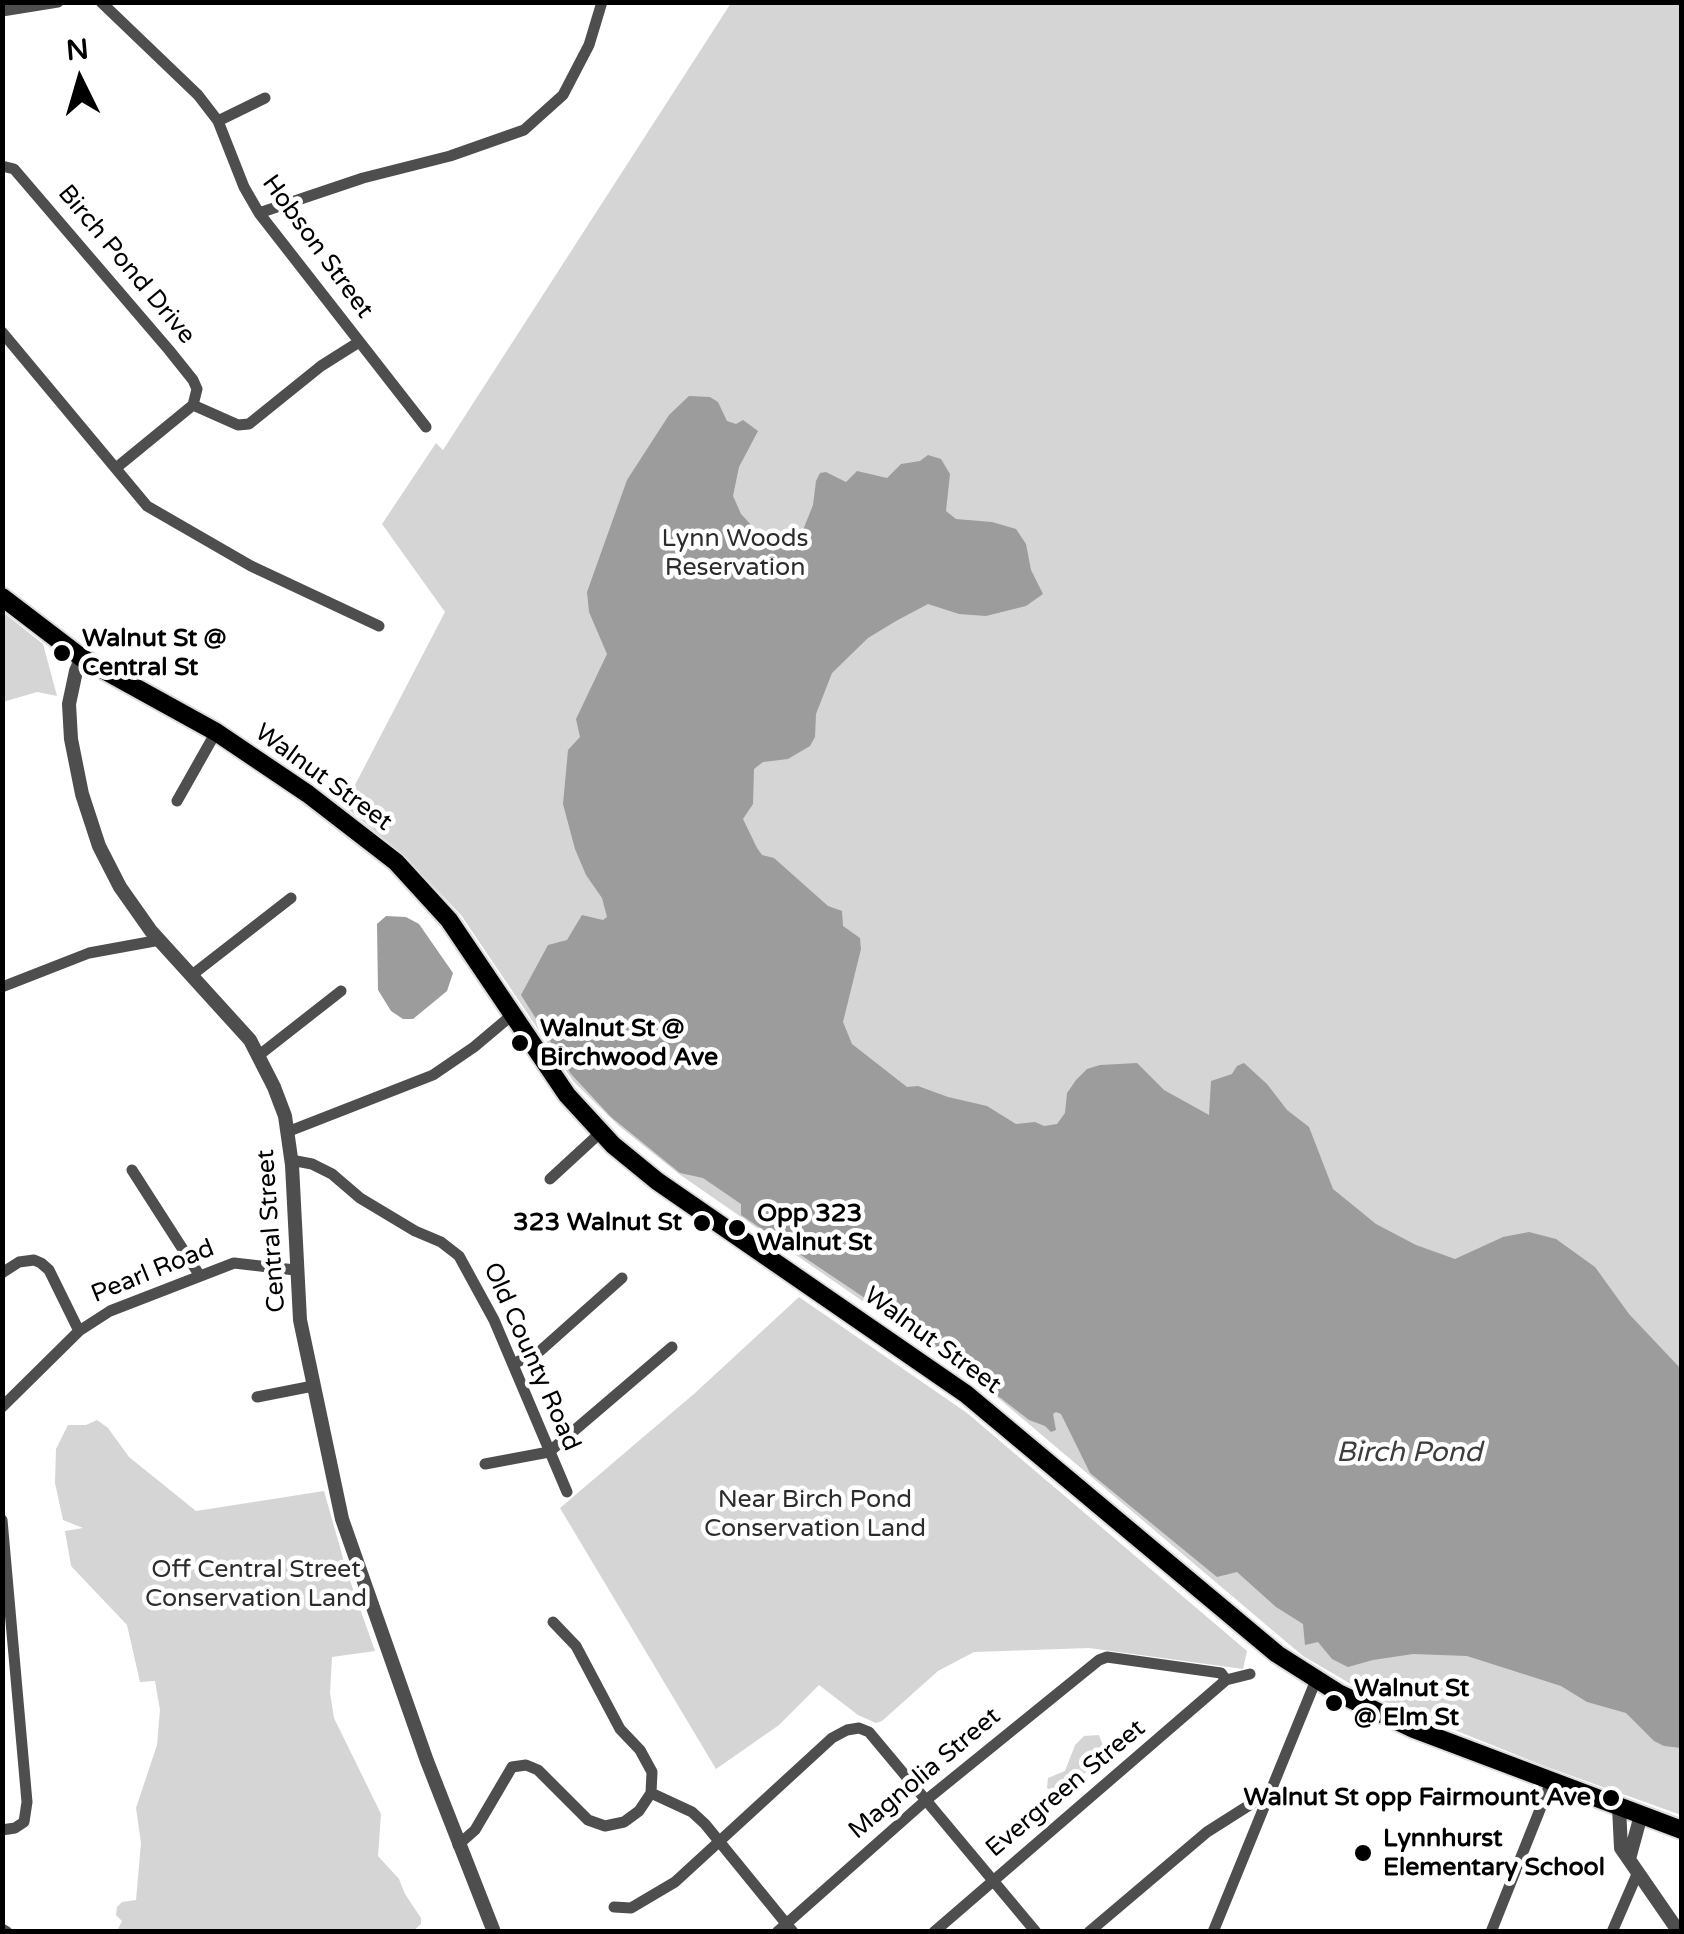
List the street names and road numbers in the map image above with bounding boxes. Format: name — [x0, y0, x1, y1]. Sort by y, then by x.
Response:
street label: Hobson Street — [255, 169, 379, 325]
street label: Birch Pond Drive — [51, 179, 201, 351]
street label: Walnut Street — [248, 718, 398, 838]
street label: Central Street — [251, 1148, 293, 1314]
street label: Pearl Road — [87, 1234, 219, 1310]
street label: Old County Road — [476, 1258, 586, 1456]
street label: Walnut Street — [857, 1281, 1007, 1401]
street label: Magnolia Street — [843, 1702, 1007, 1846]
street label: Evergreen Street — [980, 1714, 1152, 1864]

